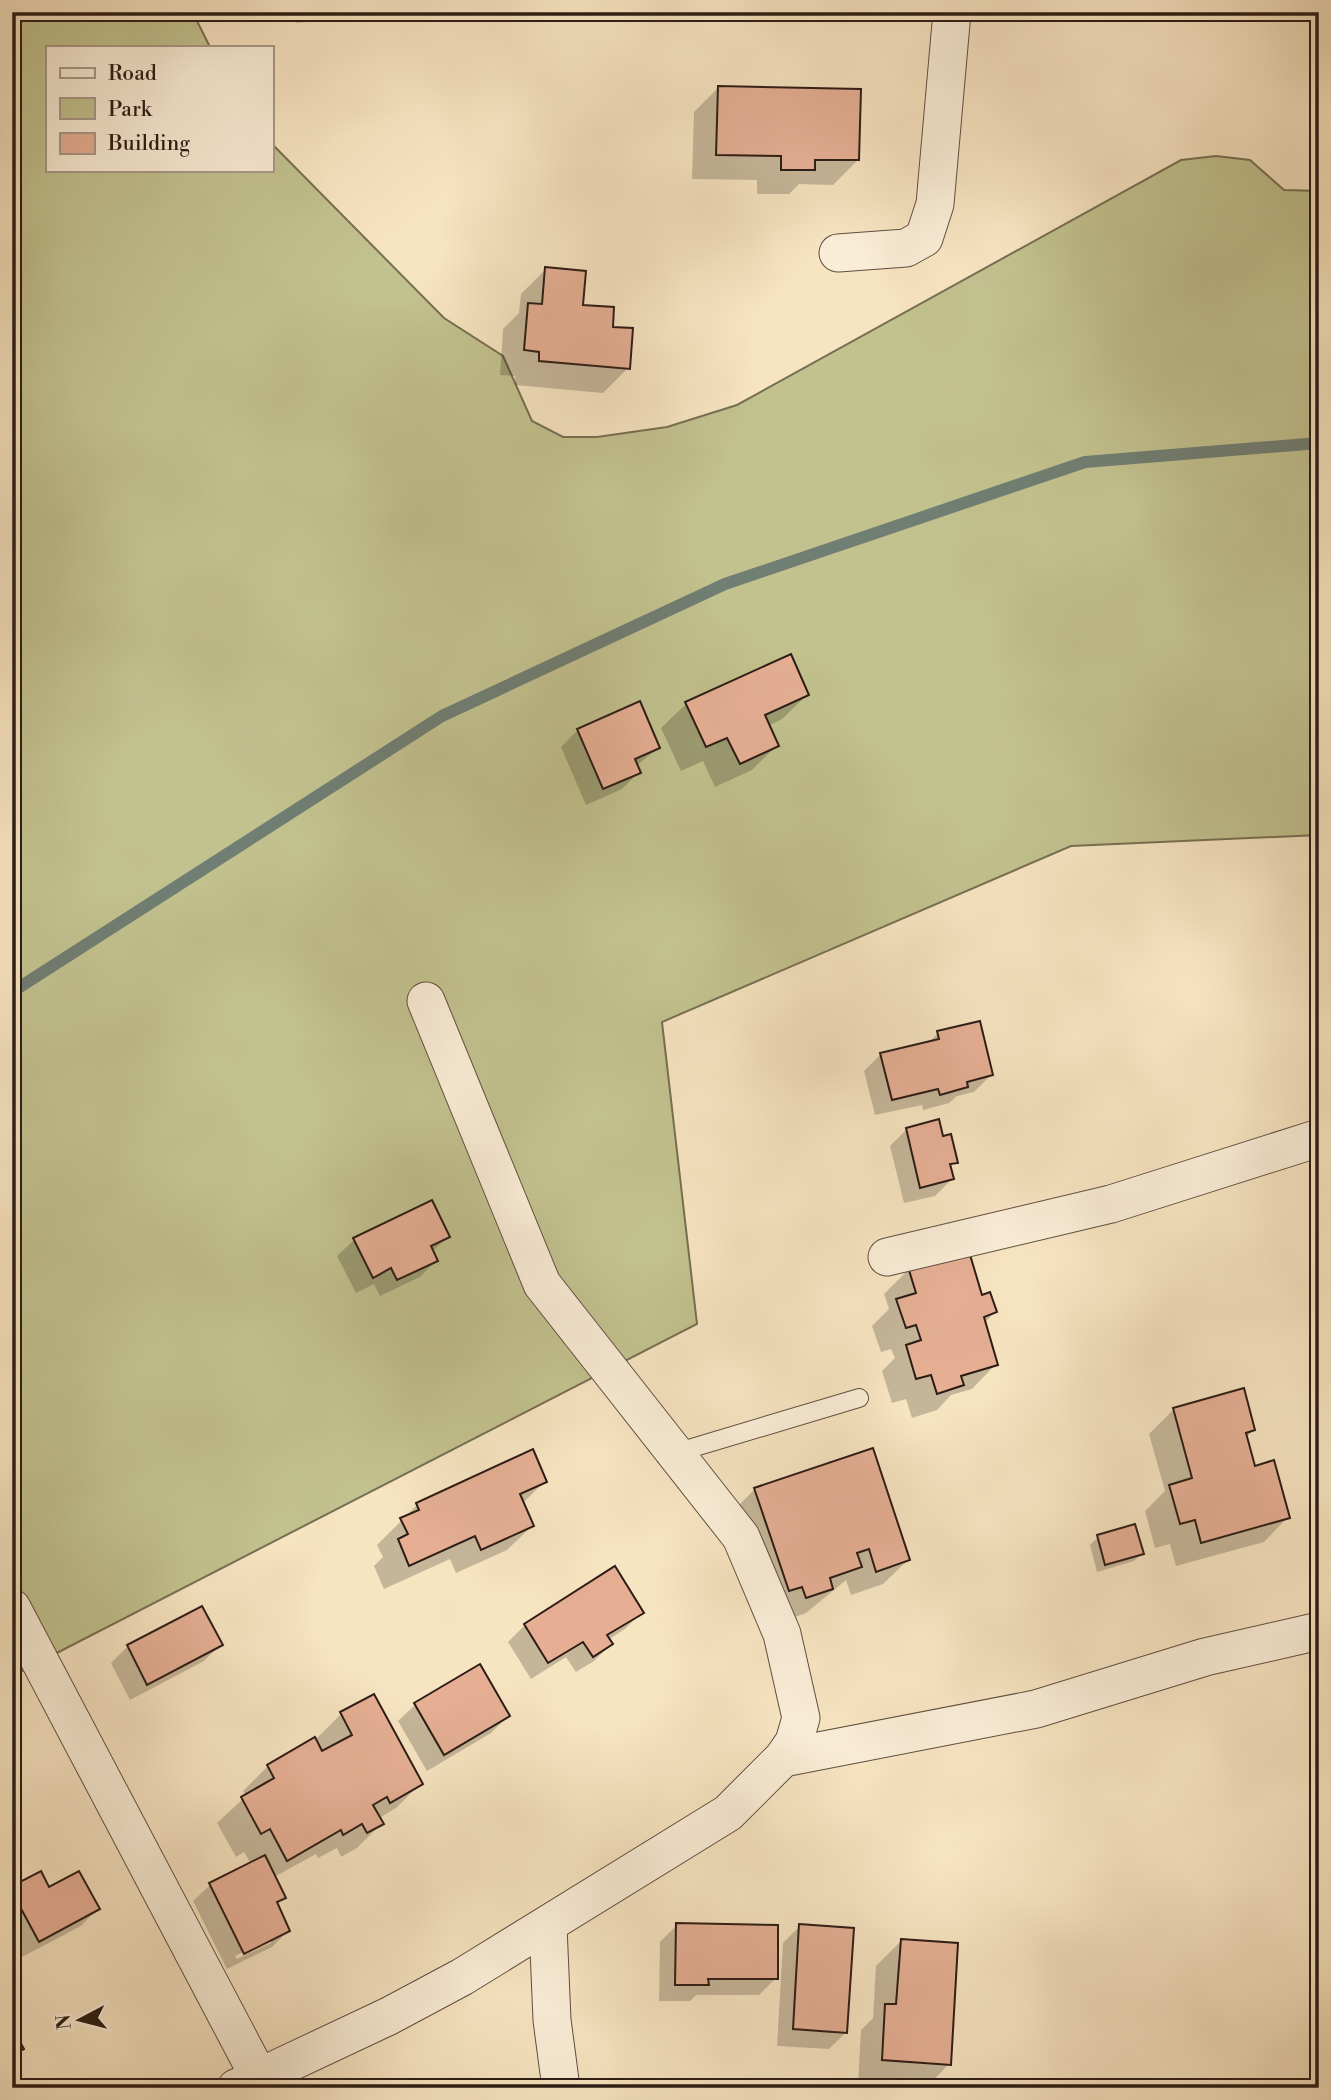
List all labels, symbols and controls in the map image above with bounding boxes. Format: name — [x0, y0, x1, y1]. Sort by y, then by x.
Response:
legend — [46, 46, 273, 172]
text: Road — [108, 61, 157, 87]
text: Park — [108, 97, 153, 123]
text: Building — [107, 131, 190, 157]
north arrow — [46, 1984, 116, 2054]
text: N — [51, 2013, 77, 2031]

